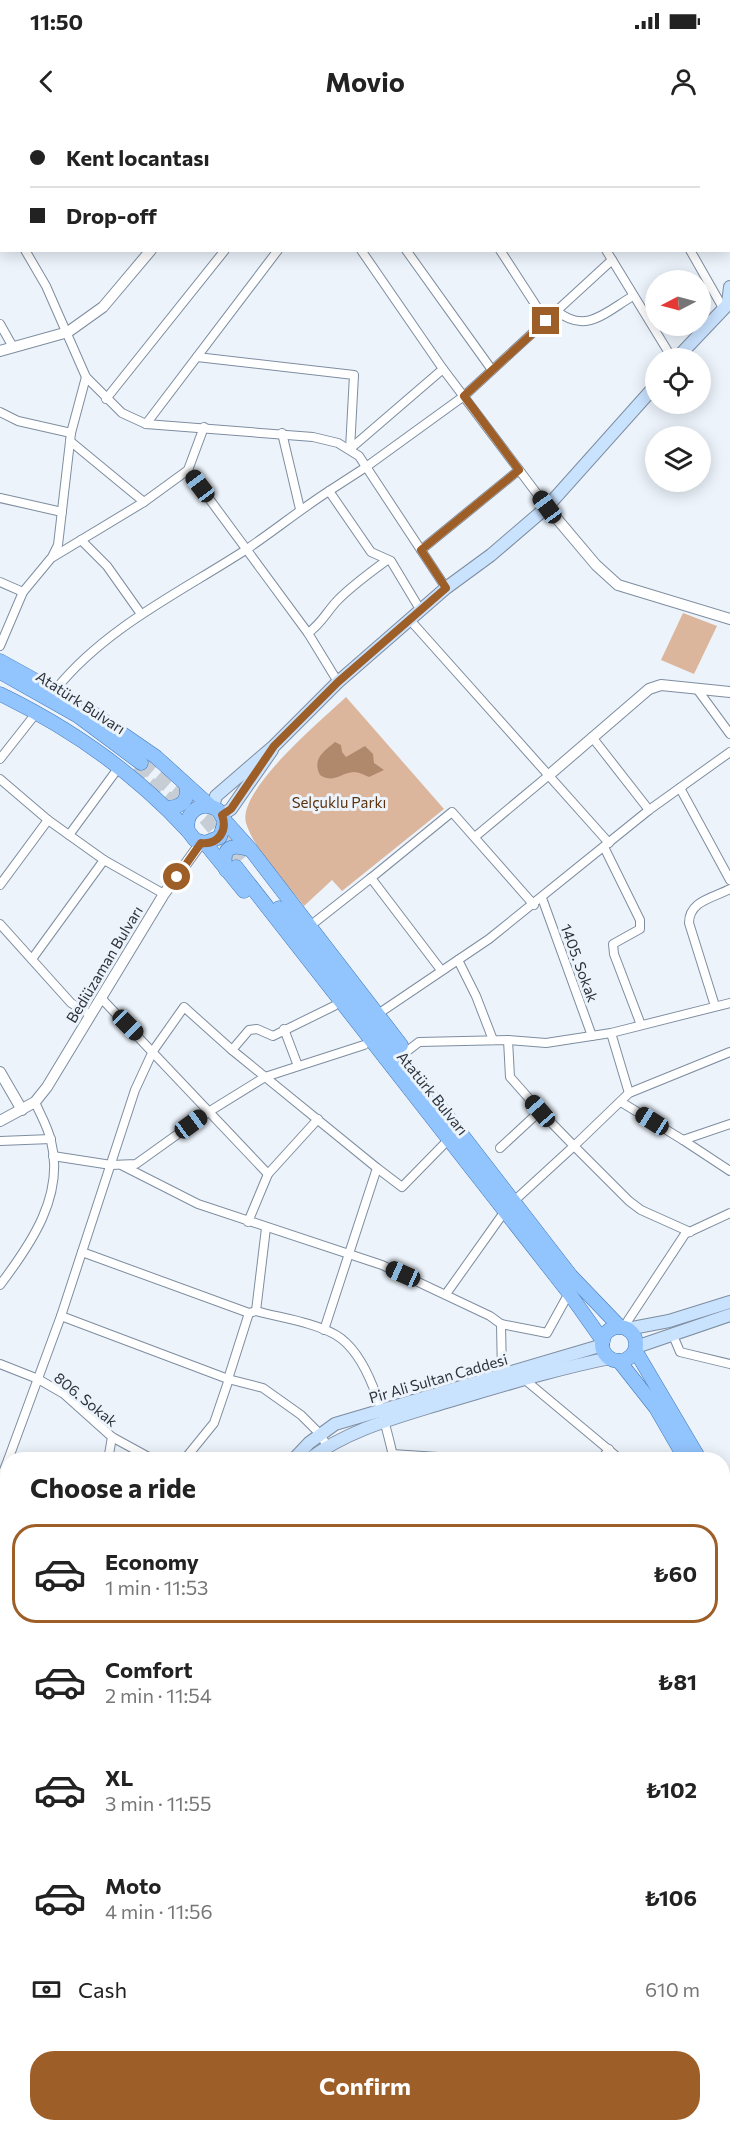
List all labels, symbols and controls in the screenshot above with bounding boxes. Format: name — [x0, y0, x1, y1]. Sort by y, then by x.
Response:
text: 11:50 — [30, 8, 83, 35]
icon: back — [30, 65, 63, 98]
text: Movio — [325, 65, 405, 98]
icon: person — [667, 65, 700, 98]
text: Kent locantası — [66, 144, 210, 171]
text: Drop-off — [66, 202, 157, 229]
north arrow — [645, 270, 711, 336]
map controls — [645, 270, 711, 492]
route end — [532, 307, 559, 334]
button: locate — [645, 348, 711, 414]
button: layers — [645, 426, 711, 492]
car — [182, 466, 218, 506]
car — [529, 487, 565, 527]
street label: Atatürk Bulvarı — [33, 667, 129, 737]
park label: Selçuklu Parkı — [292, 793, 386, 811]
route start — [163, 863, 190, 890]
street label: Bediüzaman Bulvarı — [62, 902, 146, 1026]
street label: 1405. Sokak — [558, 921, 602, 1005]
car — [109, 1006, 147, 1044]
street label: Atatürk Bulvarı — [394, 1048, 472, 1138]
car — [521, 1092, 559, 1130]
car — [632, 1104, 672, 1138]
car — [171, 1106, 211, 1142]
car — [383, 1258, 423, 1290]
street label: Pir Ali Sultan Caddesi — [367, 1350, 509, 1406]
street label: 806. Sokak — [51, 1368, 121, 1430]
text: Choose a ride — [30, 1471, 196, 1504]
icon: car — [33, 1547, 87, 1601]
text: Economy — [105, 1548, 199, 1575]
text: ₺60 — [653, 1560, 697, 1587]
text: 1 min · 11:53 — [105, 1575, 209, 1599]
icon: car — [33, 1655, 87, 1709]
text: Comfort — [105, 1656, 193, 1683]
text: ₺81 — [658, 1668, 697, 1695]
text: 2 min · 11:54 — [105, 1683, 212, 1707]
icon: car — [33, 1763, 87, 1817]
text: XL — [105, 1764, 133, 1791]
text: ₺102 — [645, 1776, 697, 1803]
text: 3 min · 11:55 — [105, 1791, 211, 1815]
icon: car — [33, 1871, 87, 1925]
text: Moto — [105, 1872, 161, 1899]
text: ₺106 — [644, 1884, 697, 1911]
text: 4 min · 11:56 — [105, 1899, 213, 1923]
icon: cash — [30, 1973, 63, 2006]
text: Cash — [78, 1976, 127, 2003]
text: 610 m — [645, 1977, 700, 2001]
button: Confirm — [30, 2051, 700, 2120]

